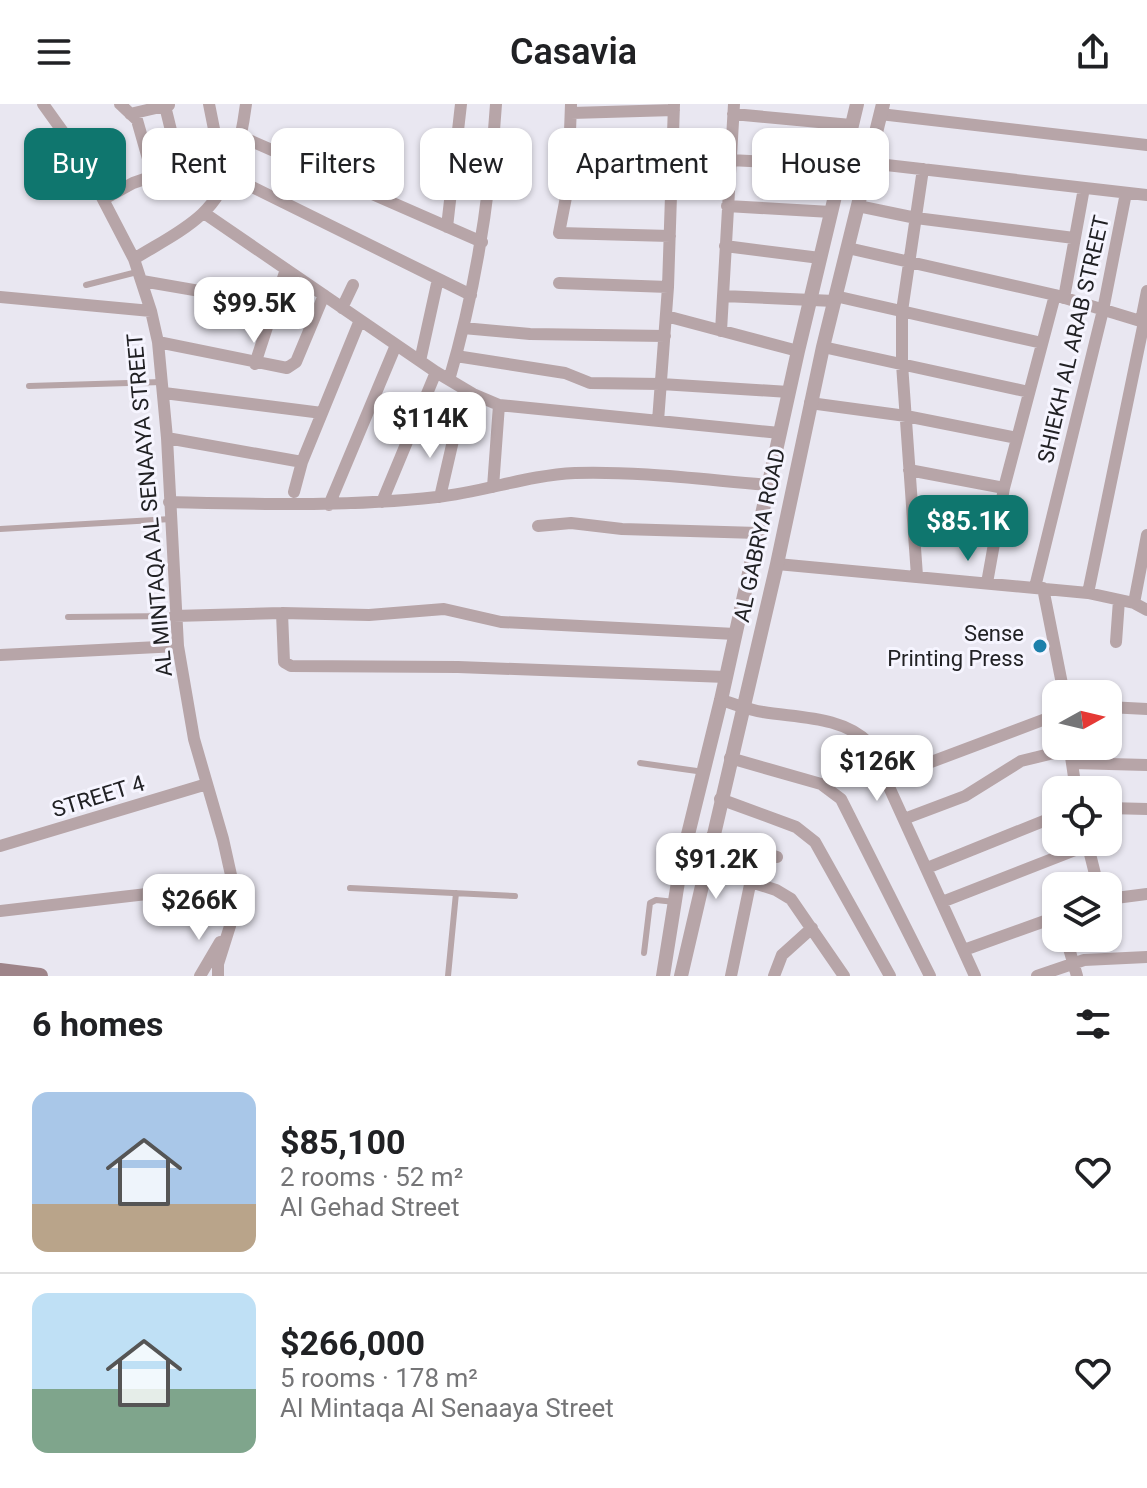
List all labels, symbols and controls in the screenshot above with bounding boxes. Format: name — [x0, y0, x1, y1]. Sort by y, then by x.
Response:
icon: menu — [32, 30, 76, 74]
icon: share — [1071, 30, 1115, 74]
text: Casavia — [510, 31, 637, 73]
chip: Buy — [24, 128, 126, 200]
chip: Rent — [142, 128, 255, 200]
chip: Filters — [271, 128, 404, 200]
chip: New — [420, 128, 532, 200]
chip: Apartment — [548, 128, 736, 200]
chip: House — [752, 128, 889, 200]
street label: SHIEKH AL ARAB STREET — [1033, 213, 1114, 465]
pin: $99.5K — [189, 277, 319, 345]
text: $99.5K — [212, 288, 296, 318]
street label: AL MINTAQA AL SENAAYA STREET — [122, 332, 177, 678]
pin: $114K — [374, 392, 486, 460]
text: $114K — [392, 403, 468, 433]
street label: AL GABRYA ROAD — [729, 446, 790, 624]
pin: $85.1K — [903, 495, 1033, 563]
text: $85.1K — [926, 506, 1010, 536]
place label: Sense Printing Press — [887, 621, 1024, 671]
marker: Sense Printing Press — [1031, 637, 1049, 655]
north arrow — [1042, 680, 1122, 760]
map controls — [1042, 680, 1122, 952]
pin: $126K — [821, 735, 933, 803]
text: $126K — [839, 746, 915, 776]
street label: STREET 4 — [49, 771, 147, 822]
button: locate — [1042, 776, 1122, 856]
pin: $91.2K — [651, 833, 781, 901]
text: $91.2K — [674, 844, 758, 874]
button: layers — [1042, 872, 1122, 952]
pin: $266K — [143, 874, 255, 942]
text: $266K — [161, 885, 237, 915]
icon: filters — [1071, 1002, 1115, 1046]
text: 6 homes — [32, 1004, 163, 1044]
text: $85,100 — [280, 1122, 405, 1162]
icon: home — [96, 1124, 192, 1220]
icon: heart — [1071, 1150, 1115, 1194]
text: 2 rooms · 52 m² — [280, 1162, 463, 1192]
text: Al Gehad Street — [280, 1192, 459, 1222]
text: $266,000 — [280, 1323, 425, 1363]
icon: home — [96, 1325, 192, 1421]
icon: heart — [1071, 1351, 1115, 1395]
text: 5 rooms · 178 m² — [280, 1363, 478, 1393]
text: Al Mintaqa Al Senaaya Street — [280, 1393, 614, 1423]

